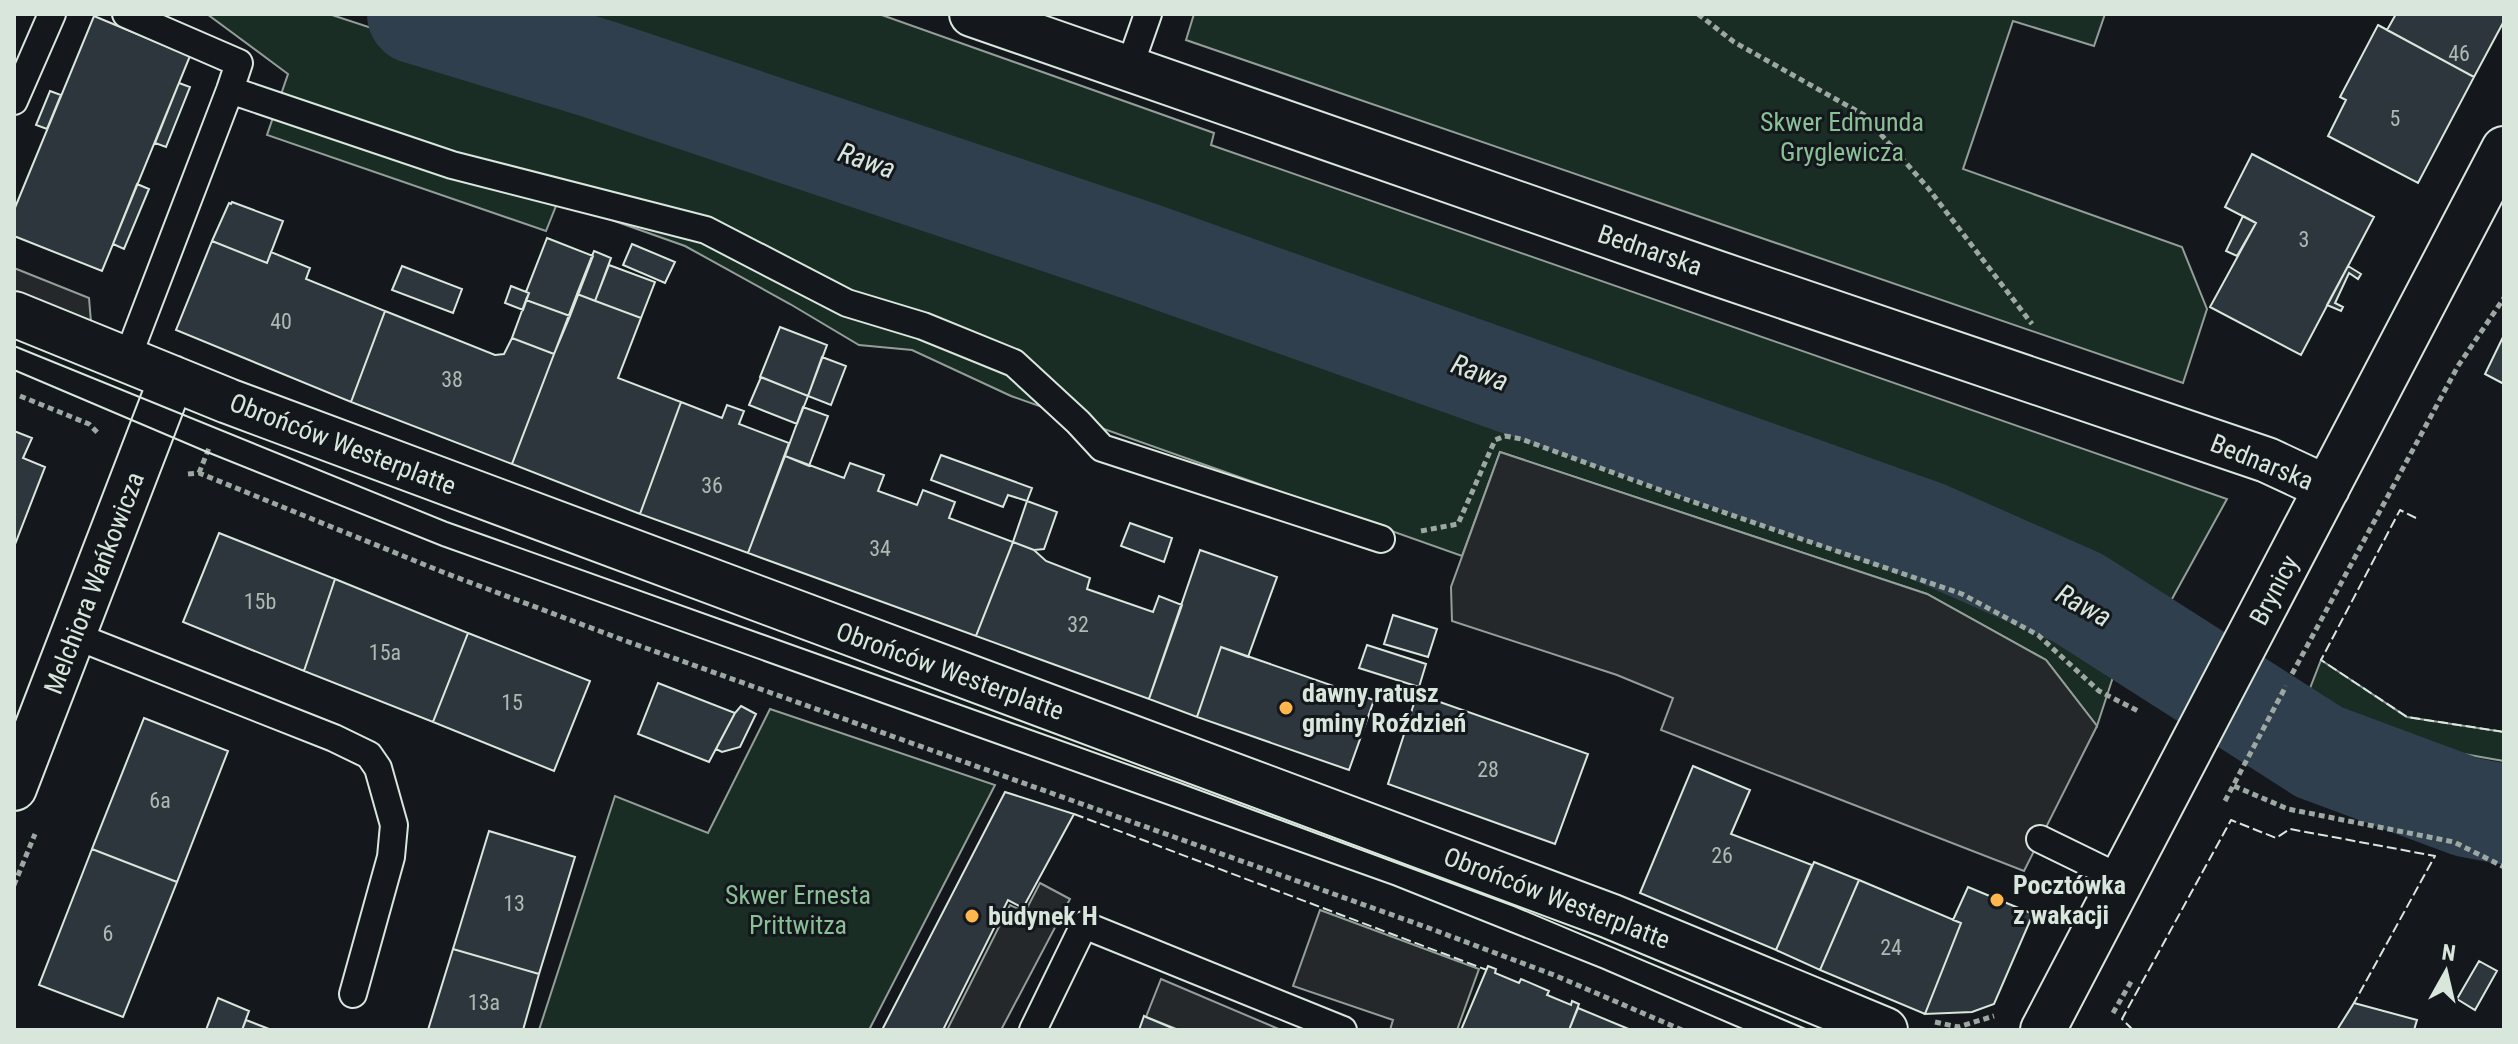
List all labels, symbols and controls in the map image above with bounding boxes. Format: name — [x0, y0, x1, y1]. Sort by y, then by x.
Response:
house number: 46 — [2448, 41, 2470, 66]
house number: 5 — [2390, 106, 2400, 131]
park label: Skwer Edmunda Gryglewicza — [1760, 107, 1924, 167]
water label: Rawa — [834, 135, 900, 186]
street label: Bednarska — [1594, 218, 1706, 282]
house number: 3 — [2299, 227, 2309, 252]
house number: 40 — [270, 309, 292, 334]
water label: Rawa — [1447, 347, 1513, 398]
house number: 38 — [441, 367, 463, 392]
street label: Obrońców Westerplatte — [226, 387, 460, 501]
street label: Bednarska — [2206, 428, 2318, 496]
street label: Melchiora Wańkowicza — [38, 468, 150, 698]
house number: 36 — [701, 473, 723, 498]
house number: 34 — [869, 536, 891, 561]
street label: Brynicy — [2243, 550, 2305, 630]
water label: Rawa — [2050, 577, 2117, 634]
house number: 15b — [244, 589, 276, 614]
house number: 32 — [1067, 612, 1089, 637]
street label: Obrońców Westerplatte — [832, 616, 1068, 726]
house number: 15a — [369, 640, 401, 665]
place label: dawny ratusz gminy Roździeń — [1302, 678, 1466, 738]
house number: 15 — [501, 690, 523, 715]
marker: dawny ratusz gminy Roździeń — [1277, 699, 1295, 717]
house number: 28 — [1477, 757, 1499, 782]
house number: 6a — [149, 788, 171, 813]
street label: Obrońców Westerplatte — [1440, 841, 1674, 955]
house number: 26 — [1711, 843, 1733, 868]
place label: Pocztówka z wakacji — [2013, 870, 2126, 930]
park label: Skwer Ernesta Prittwitza — [725, 880, 871, 940]
house number: 13 — [503, 891, 525, 916]
marker: Pocztówka z wakacji — [1988, 891, 2006, 909]
place label: budynek H — [988, 901, 1098, 931]
marker: budynek H — [963, 907, 981, 925]
house number: 6 — [103, 921, 113, 946]
north arrow — [2406, 932, 2486, 1012]
house number: 24 — [1880, 935, 1902, 960]
text: N — [2440, 939, 2457, 966]
house number: 13a — [468, 990, 500, 1015]

